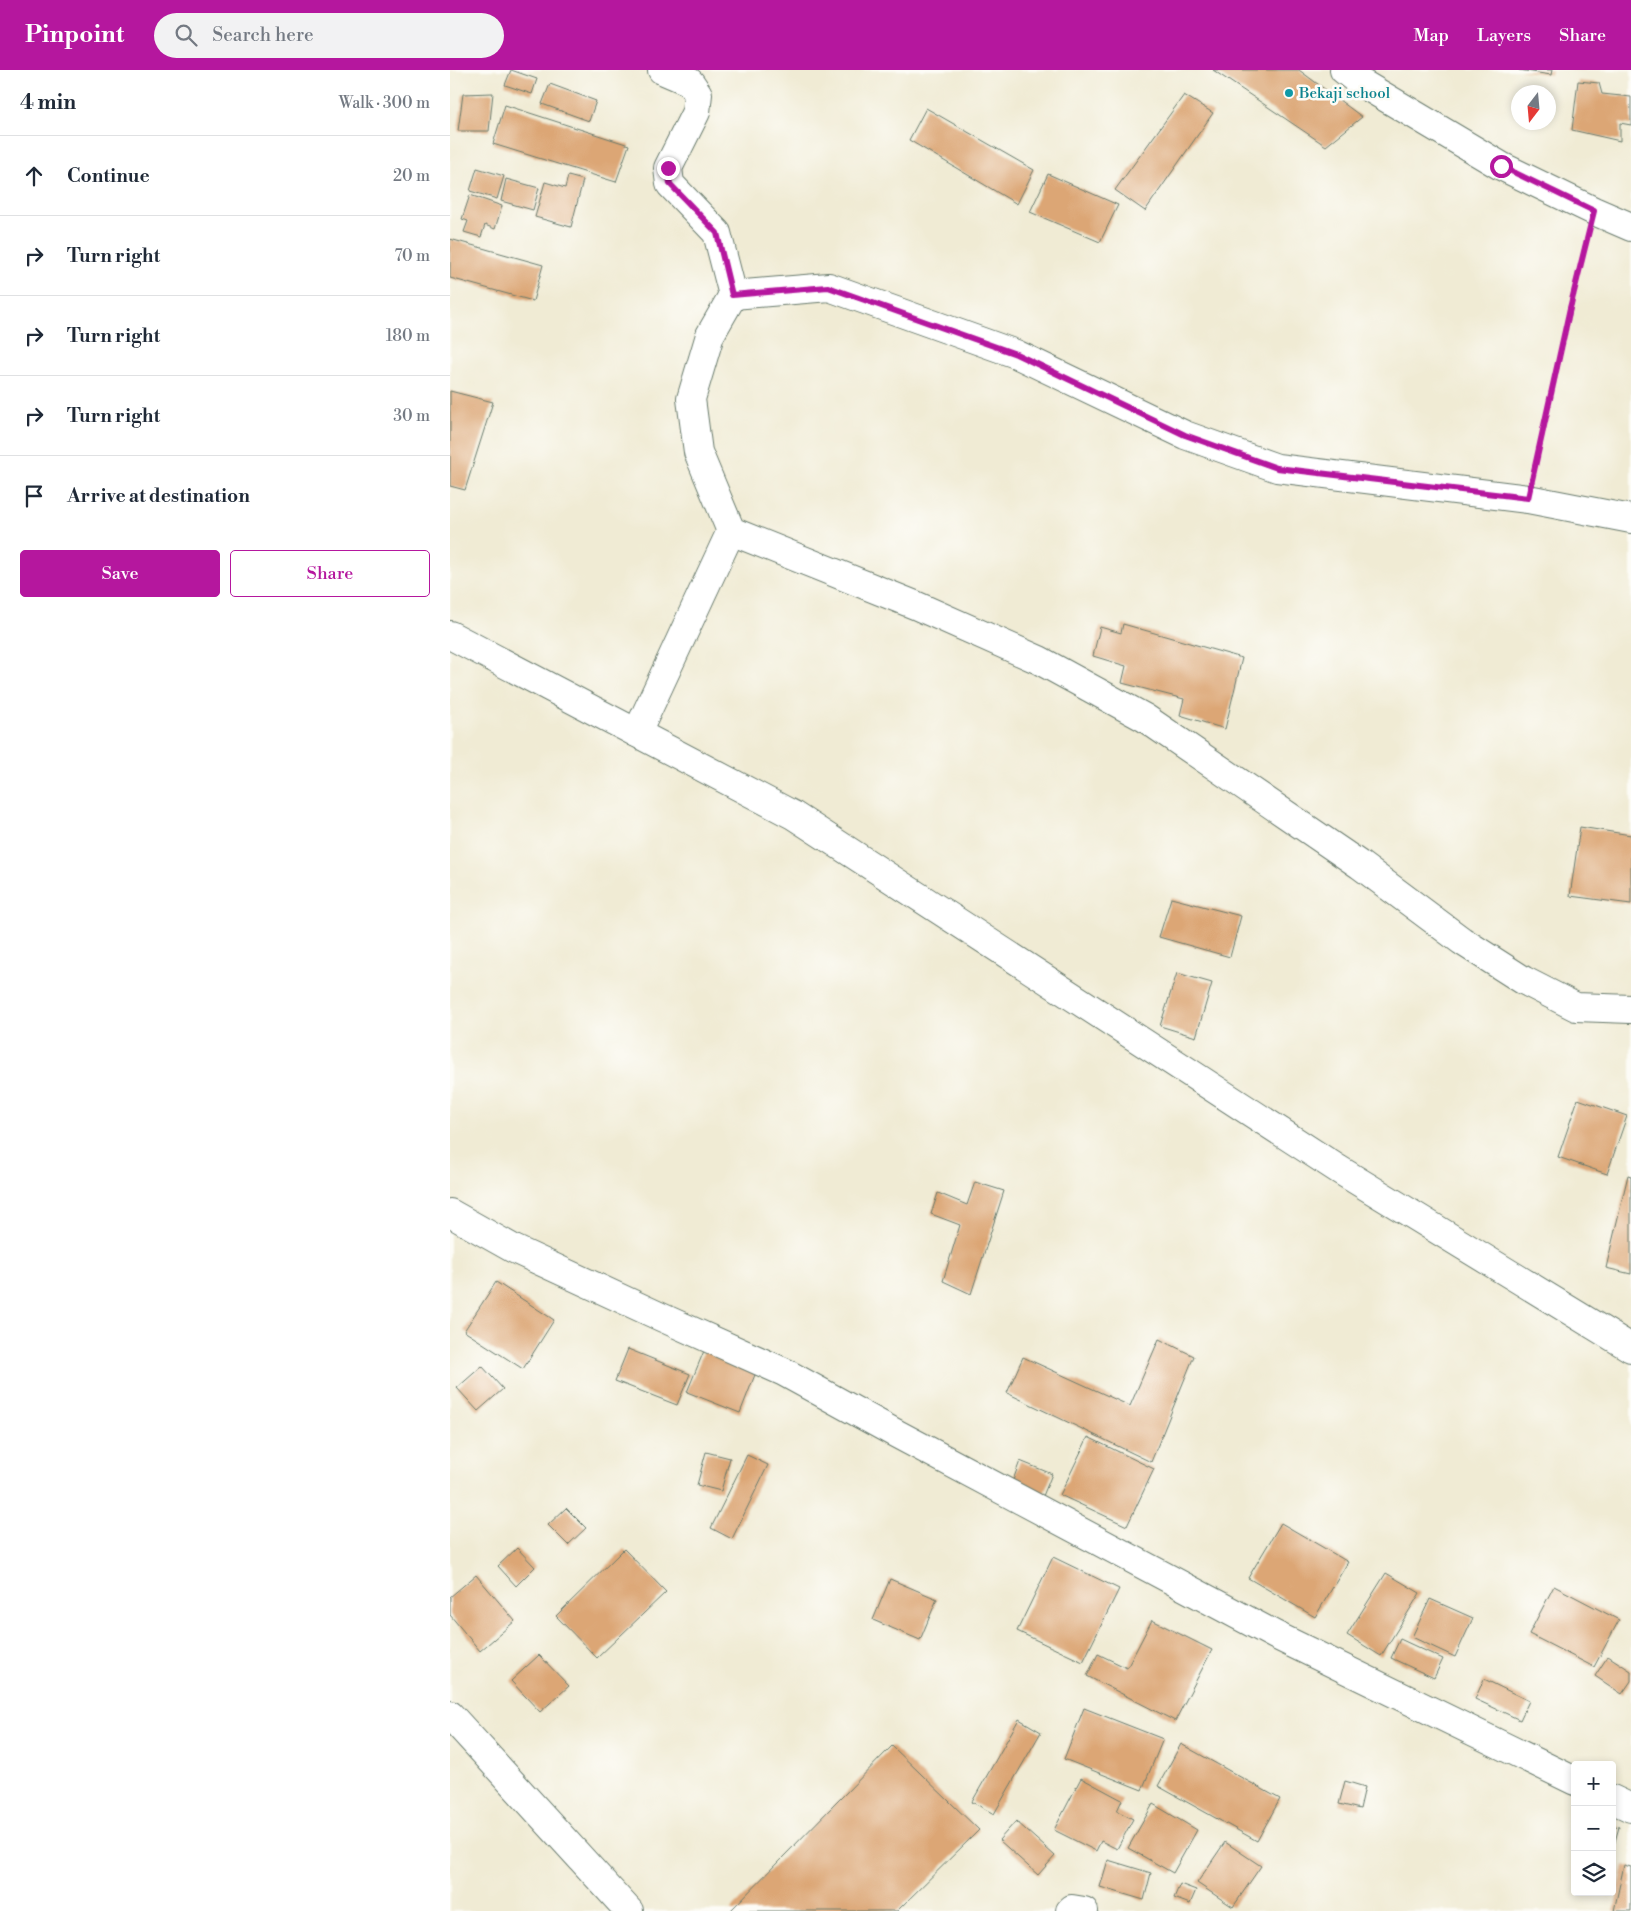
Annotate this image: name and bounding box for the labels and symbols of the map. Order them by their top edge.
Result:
place label: Bekaji school [1298,84,1391,103]
north arrow [1511,85,1556,130]
marker: Bekaji school [1283,87,1295,99]
route start [1490,155,1513,178]
route end [657,157,680,180]

